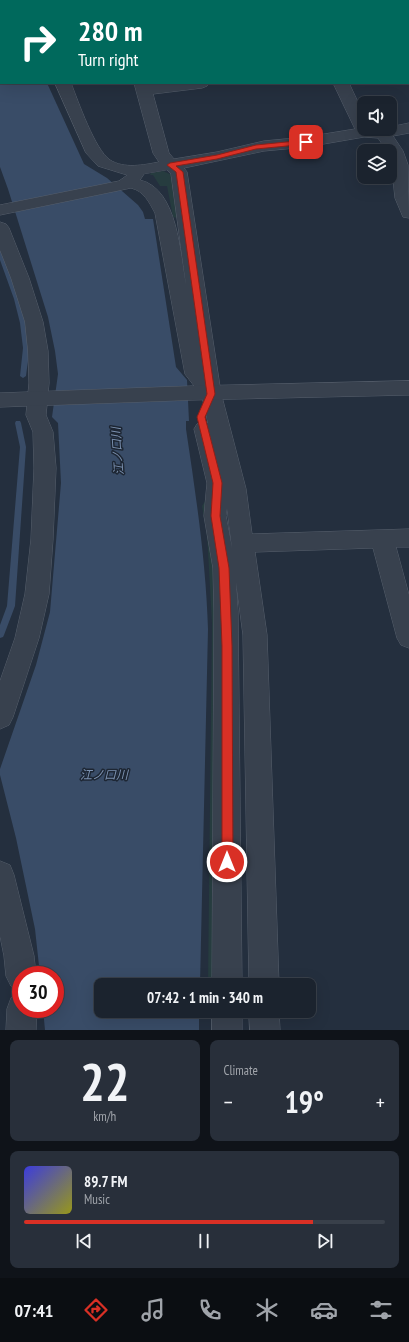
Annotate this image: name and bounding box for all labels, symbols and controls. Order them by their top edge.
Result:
text: 280 m [78,12,142,49]
icon: right [12,16,64,68]
text: Turn right [78,48,138,71]
map controls [357,96,397,184]
button: sound [357,96,397,136]
pin [289,125,323,159]
icon: arrive [295,131,317,153]
button: layers [357,144,397,184]
water label: 江ノ口川 [108,425,126,475]
water label: 江ノ口川 [80,767,130,782]
position arrow [206,841,248,883]
speed limit sign: 30 [12,966,64,1018]
text: 07:42 · 1 min · 340 m [147,988,263,1007]
text: 22 [80,1048,130,1115]
text: Climate [224,1062,258,1079]
text: 19° [284,1082,324,1121]
text: − [224,1088,233,1116]
text: + [376,1088,385,1116]
text: km/h [93,1108,116,1125]
text: 89.7 FM [84,1172,127,1191]
text: Music [84,1191,110,1208]
icon: previous [73,1230,95,1252]
icon: pause [193,1230,215,1252]
icon: next [314,1230,336,1252]
icon: directions [82,1296,110,1324]
icon: music [139,1296,167,1324]
icon: phone [196,1296,224,1324]
icon: climate [253,1296,281,1324]
icon: car [310,1296,338,1324]
icon: filters [367,1296,395,1324]
text: 07:41 [14,1299,53,1322]

